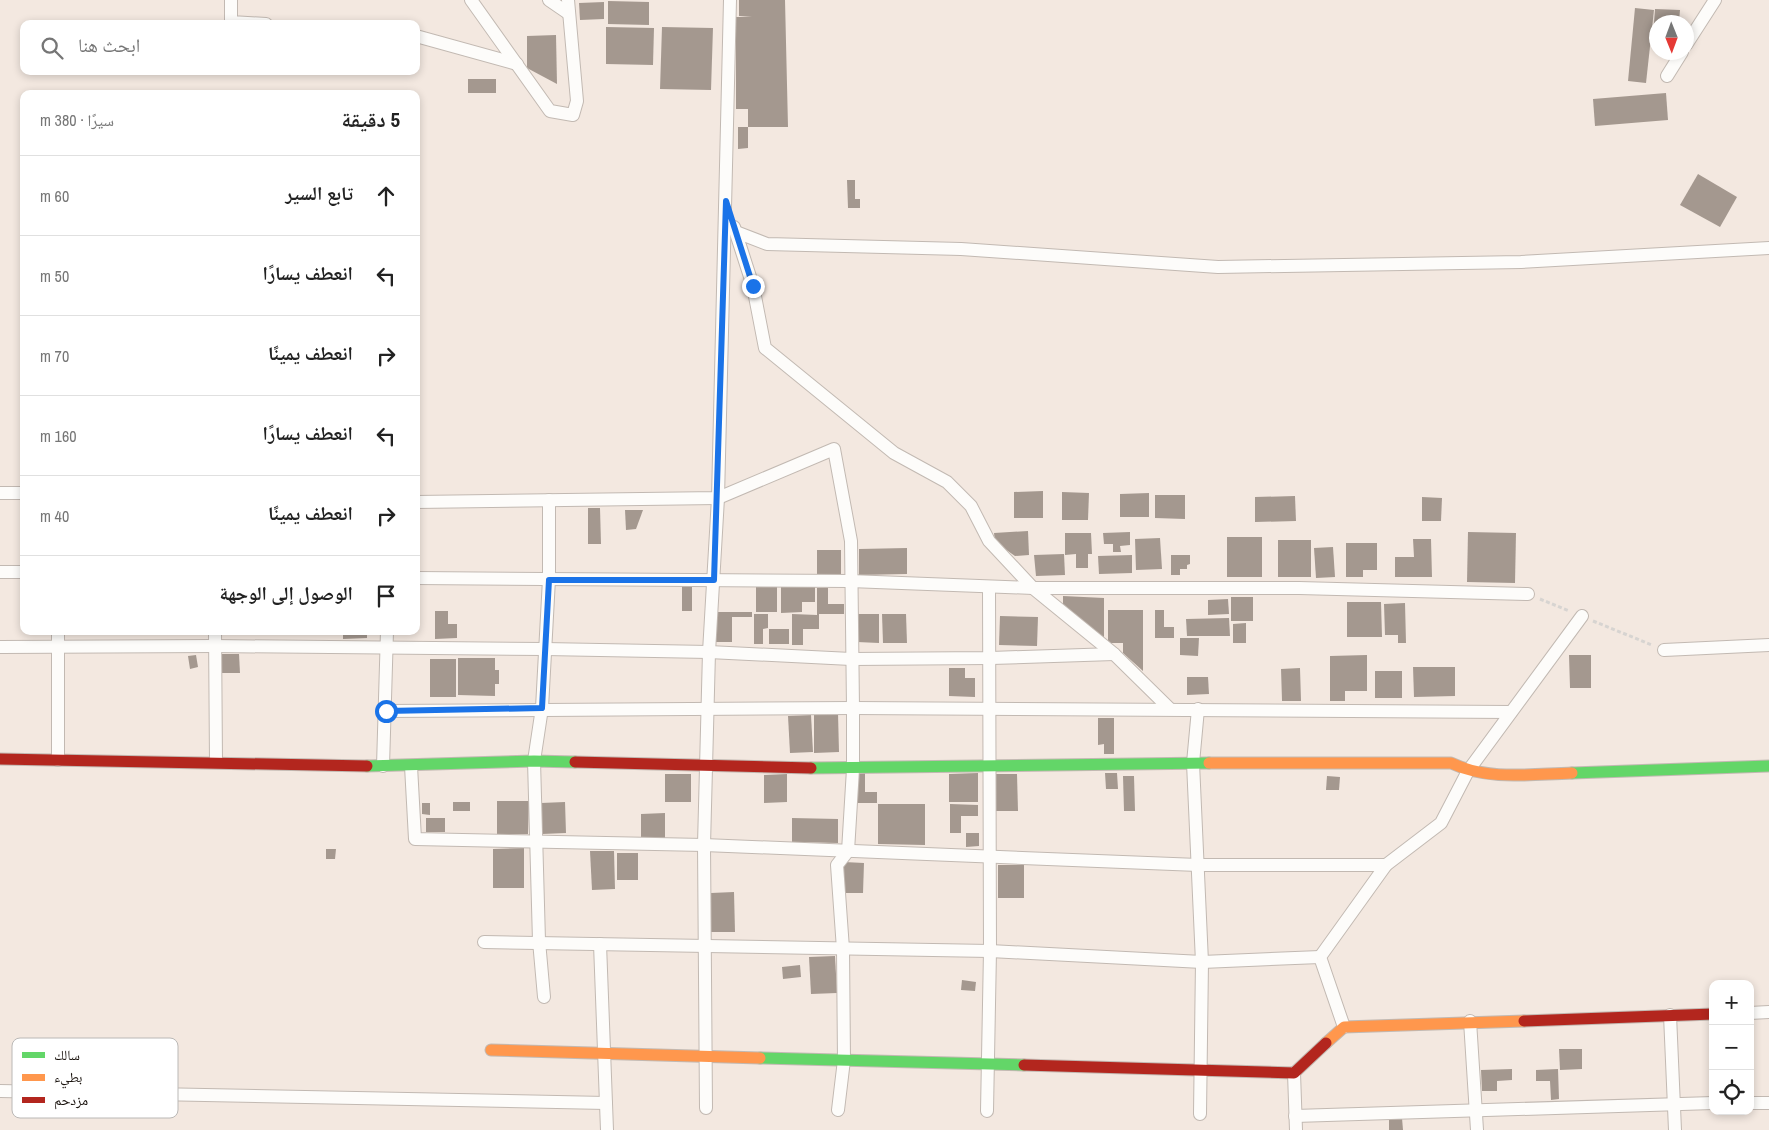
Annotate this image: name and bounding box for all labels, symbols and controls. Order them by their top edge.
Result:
north arrow [1649,15,1694,60]
search box [20,20,420,75]
text: ابحث هنا [78,32,140,58]
icon: search [38,34,66,62]
text: 5 دقيقة [342,105,400,134]
text: سيرًا · 380 m [40,109,114,131]
text: تابع السير [285,180,353,206]
icon: ahead [372,182,400,210]
text: 60 m [40,185,69,207]
text: انعطف يسارًا [263,260,353,286]
icon: left [372,262,400,290]
text: 50 m [40,265,69,287]
route end [742,275,765,298]
text: انعطف يمينًا [268,340,353,366]
icon: right [372,342,400,370]
text: 70 m [40,345,69,367]
text: انعطف يسارًا [263,420,353,446]
icon: left [372,422,400,450]
text: 160 m [40,425,76,447]
text: انعطف يمينًا [268,500,353,526]
icon: right [372,502,400,530]
text: 40 m [40,505,69,527]
text: الوصول إلى الوجهة [219,580,353,606]
icon: arrive [372,582,400,610]
route start [375,700,398,723]
map controls [1709,980,1754,1115]
button: + [1709,980,1754,1025]
button: − [1709,1025,1754,1070]
legend [12,1038,178,1118]
text: سالك [54,1046,80,1064]
text: بطيء [54,1068,83,1089]
button: locate [1709,1070,1754,1115]
text: مزدحم [54,1091,88,1110]

